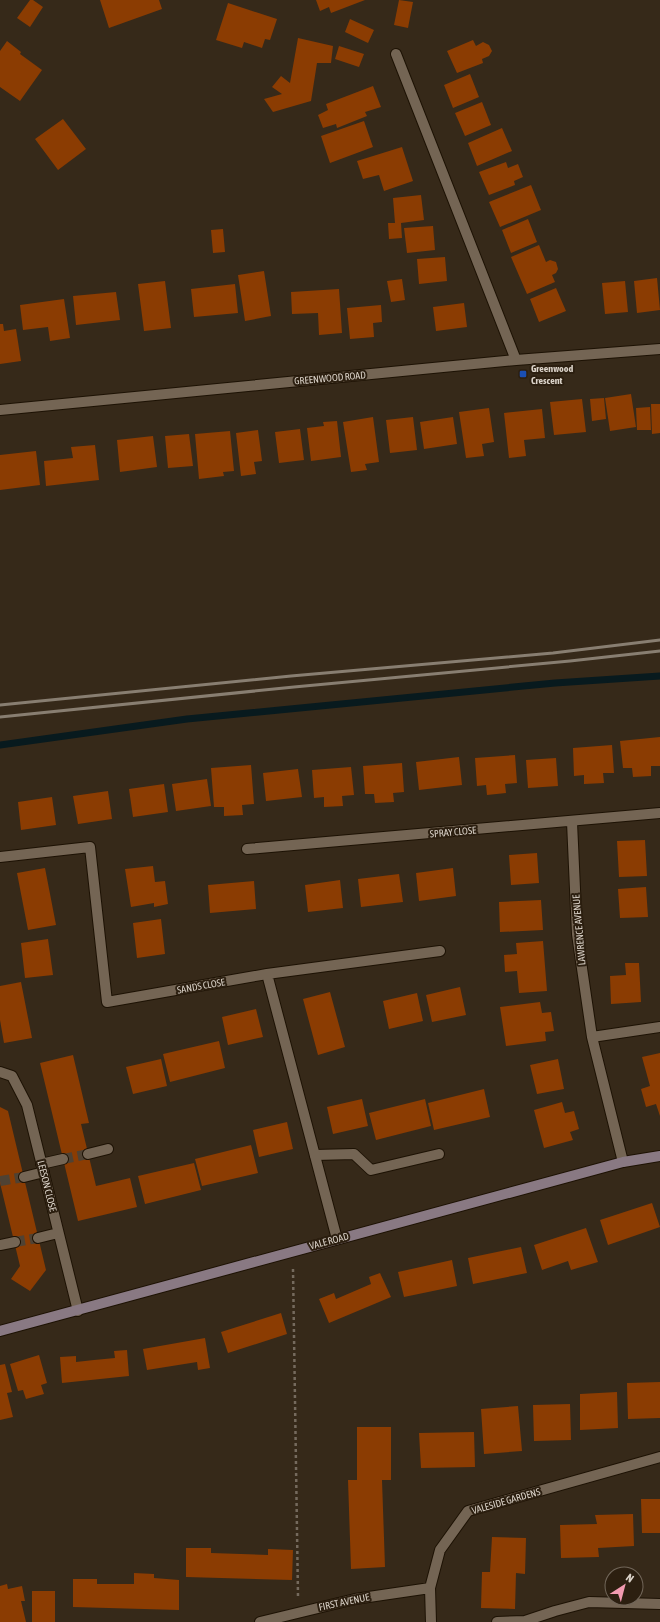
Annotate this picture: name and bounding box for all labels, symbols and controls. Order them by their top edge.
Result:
place label: Greenwood Crescent [531,363,573,386]
street label: GREENWOOD ROAD [294,369,367,387]
marker: Greenwood Crescent [518,369,528,379]
street label: SPRAY CLOSE [429,824,478,840]
street label: LAWRENCE AVENUE [570,893,588,966]
street label: SANDS CLOSE [176,976,227,996]
street label: LEESON CLOSE [35,1159,59,1213]
street label: VALE ROAD [308,1230,350,1252]
street label: VALESIDE GARDENS [470,1486,542,1516]
north arrow [604,1566,644,1606]
text: N [624,1571,636,1585]
street label: FIRST AVENUE [318,1591,371,1613]

